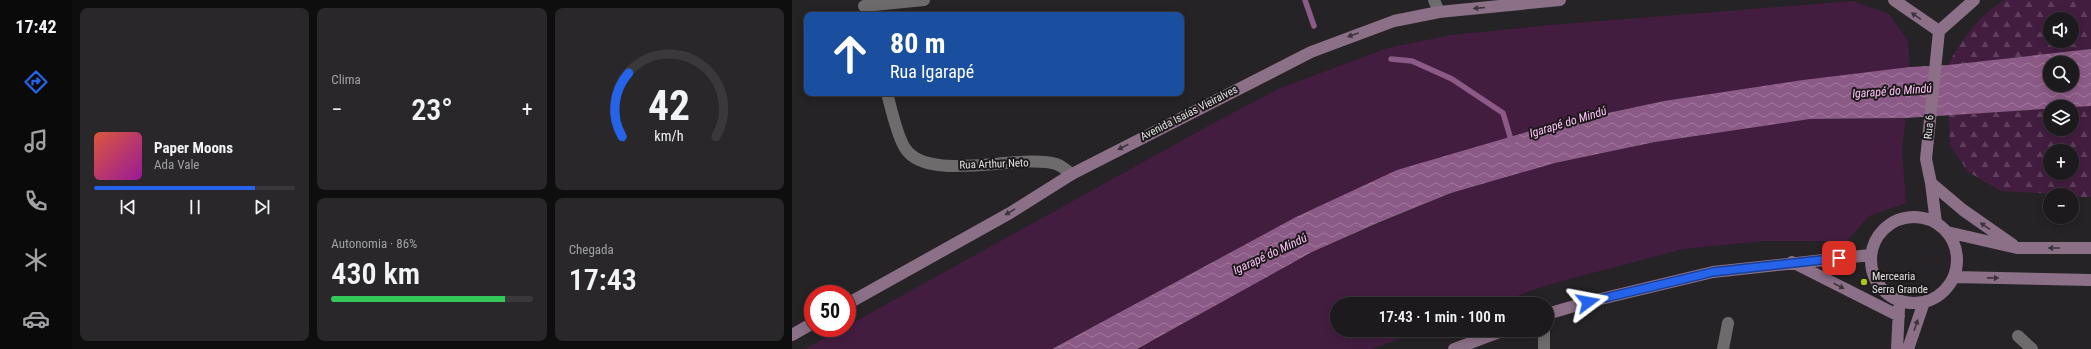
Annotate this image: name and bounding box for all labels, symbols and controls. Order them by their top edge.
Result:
one-way arrow [1473,4,1486,11]
one-way arrow [1911,12,1922,20]
map controls [2043,12,2079,224]
button: sound [2043,12,2079,48]
text: 17:42 [15,16,57,37]
text: 80 m [890,27,946,60]
icon: ahead [824,28,876,80]
one-way arrow [1347,33,1359,39]
button: search [2043,56,2079,92]
text: Rua Igarapé [890,61,974,82]
icon: directions [22,68,50,96]
text: Clima [331,72,361,87]
text: 42 [648,81,690,130]
water label: Igarapé do Mindú [1852,81,1933,101]
street label: Avenida Isaías Vieiralves [1138,83,1240,143]
text: 23° [411,92,453,127]
text: − [331,97,342,122]
text: + [522,97,533,122]
button: layers [2043,100,2079,136]
water label: Igarapé do Mindú [1528,104,1609,140]
street label: Rua 6 [1921,114,1937,140]
icon: music [22,127,50,155]
text: km/h [655,127,684,143]
text: Paper Moons [154,139,233,157]
one-way arrow [1117,144,1129,151]
button: + [2043,144,2079,180]
street label: Rua Arthur Neto [959,156,1029,172]
text: Ada Vale [154,157,199,172]
icon: phone [22,187,50,215]
button: − [2043,188,2079,224]
icon: previous [117,196,139,218]
icon: pause [184,196,206,218]
icon: next [251,196,273,218]
one-way arrow [1004,209,1016,216]
one-way arrow [1980,222,1990,230]
water label: Igarapé do Mindú [1231,231,1310,277]
text: Autonomia · 86% [331,236,417,251]
pin [1822,241,1856,275]
text: Chegada [569,242,614,257]
one-way arrow [2047,245,2060,251]
icon: climate [22,246,50,274]
icon: arrive [1828,247,1850,269]
text: 430 km [331,256,420,291]
text: 17:43 [569,262,637,297]
place label: Mercearia Serra Grande [1872,270,1928,296]
one-way arrow [1987,275,2000,281]
marker: Mercearia Serra Grande [1859,277,1869,287]
position arrow [1567,281,1609,323]
one-way arrow [1833,283,1845,289]
speed limit sign: 50 [804,285,856,337]
icon: car [22,305,50,333]
text: 17:43 · 1 min · 100 m [1379,308,1505,326]
one-way arrow [1913,319,1919,331]

